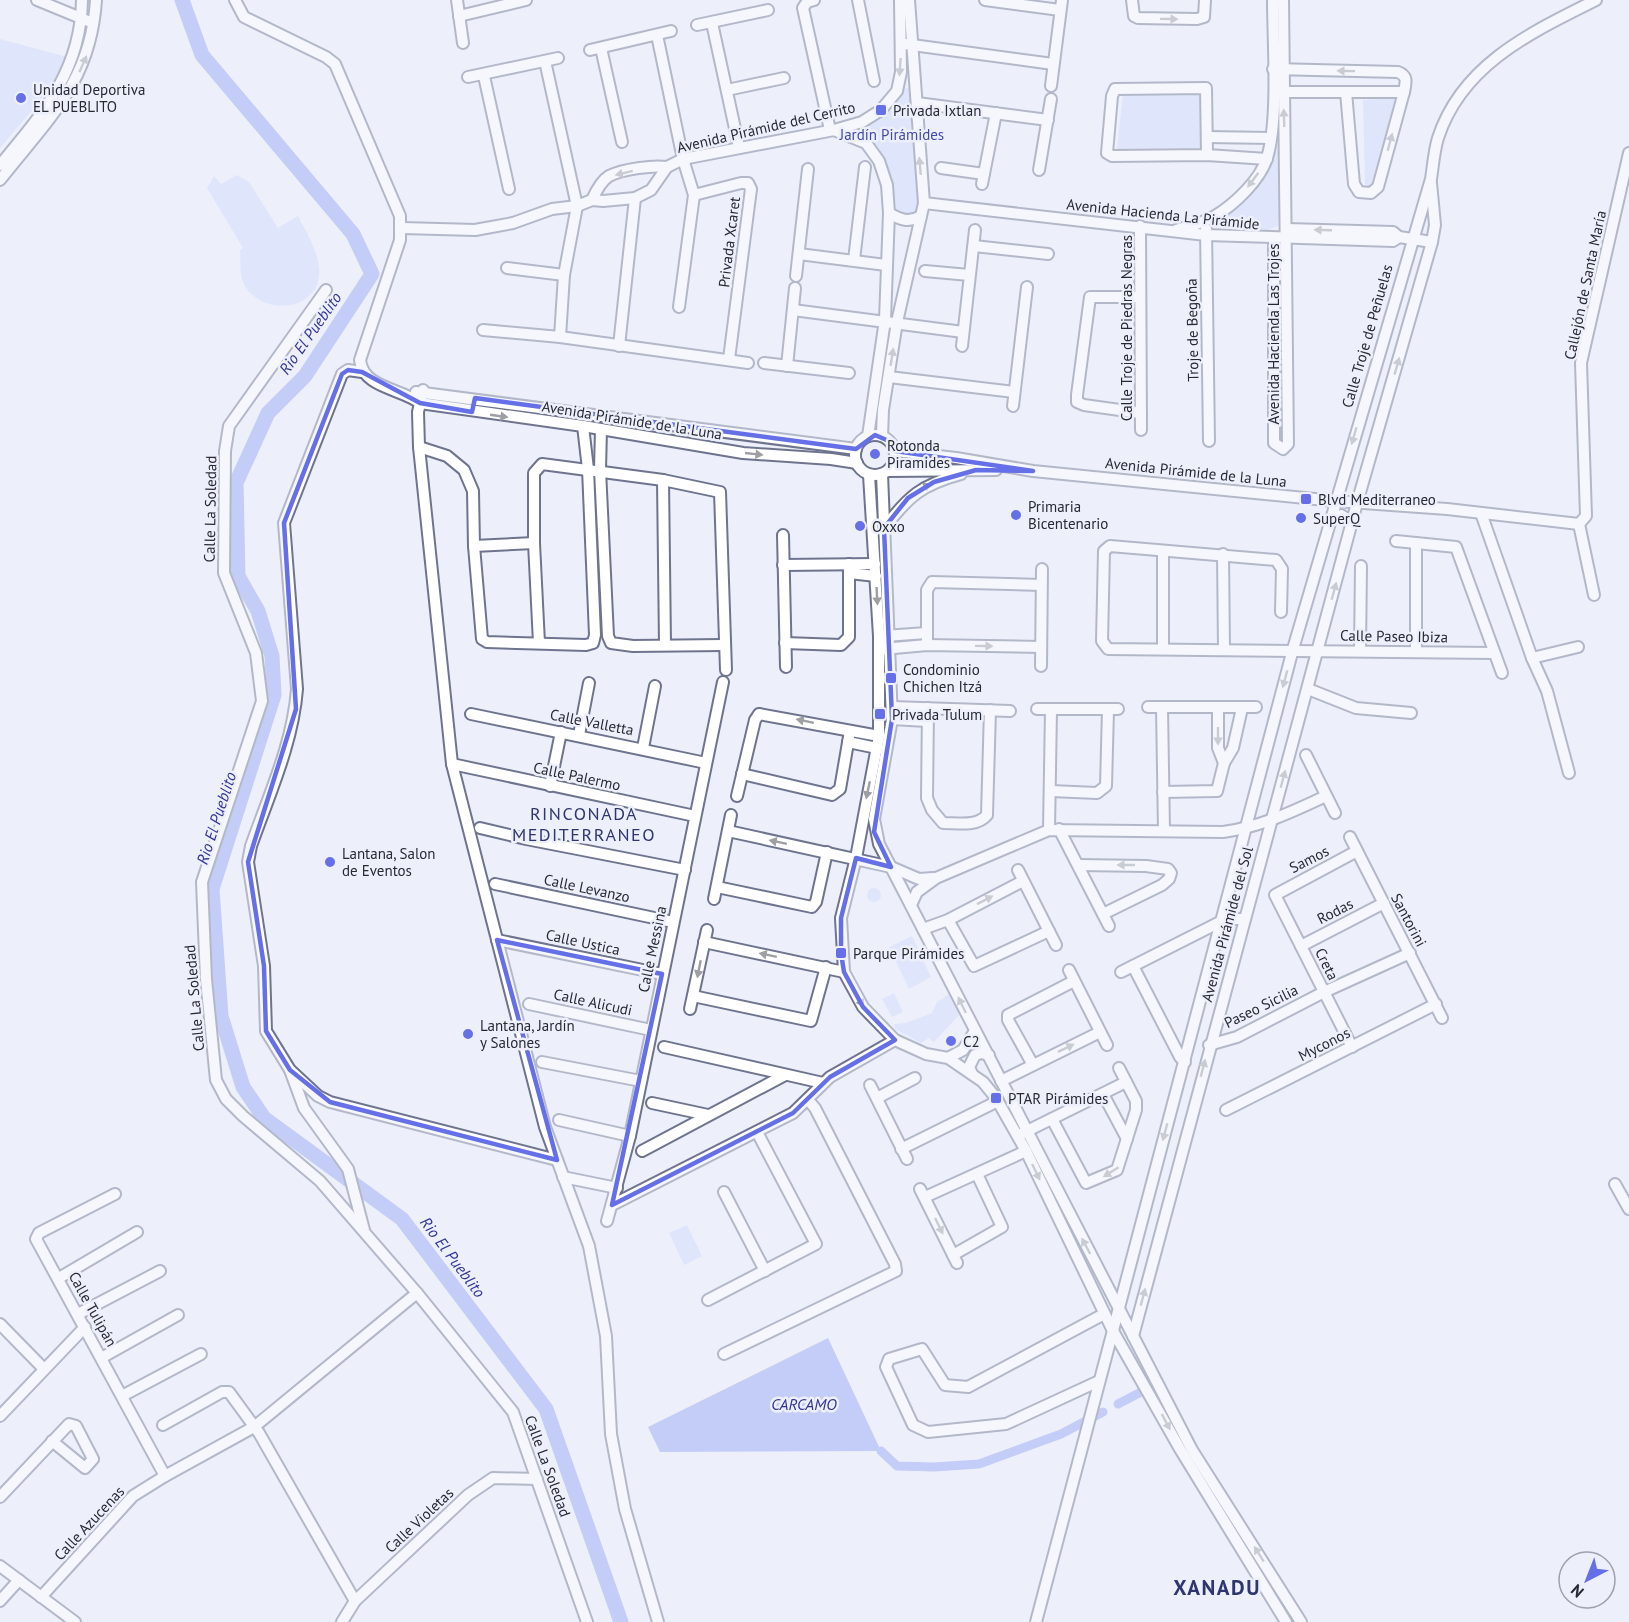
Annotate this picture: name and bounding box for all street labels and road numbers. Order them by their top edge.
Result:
street label: Avenida Pirámide del Cerrito [675,97,857,157]
street label: Avenida Hacienda La Pirámide [1066,194,1260,234]
street label: Privada Xcaret [714,196,744,288]
street label: Callejón de Santa María [1560,209,1610,361]
street label: Calle Troje de Piedras Negras [1117,235,1136,421]
street label: Avenida Hacienda Las Trojes [1264,244,1283,424]
street label: Calle Troje de Peñuelas [1337,262,1397,410]
street label: Troje de Begoña [1182,278,1202,382]
street label: Avenida Pirámide de la Luna [541,396,723,444]
street label: Avenida Pirámide de la Luna [1104,453,1288,491]
street label: Calle La Soledad [200,456,220,562]
street label: Calle Paseo Ibiza [1340,626,1448,646]
street label: Calle Valletta [549,705,635,739]
street label: Calle Palermo [532,757,622,795]
street label: Samos [1286,841,1332,877]
street label: Avenida Pirámide del Sol [1197,844,1257,1004]
street label: Calle Levanzo [542,870,632,906]
street label: Santorini [1387,890,1431,950]
street label: Rodas [1314,894,1356,928]
street label: Calle Messina [634,904,670,994]
street label: Calle Ustica [544,925,622,959]
street label: Calle La Soledad [180,944,208,1052]
street label: Creta [1311,945,1343,983]
street label: Paseo Sicilia [1221,980,1301,1032]
street label: Calle Alicudi [552,984,634,1020]
street label: Myconos [1295,1023,1353,1065]
street label: Calle Tulipán [65,1268,121,1350]
street label: Calle La Soledad [521,1413,575,1519]
street label: Calle Azucenas [50,1482,128,1564]
street label: Calle Violetas [381,1483,457,1557]

